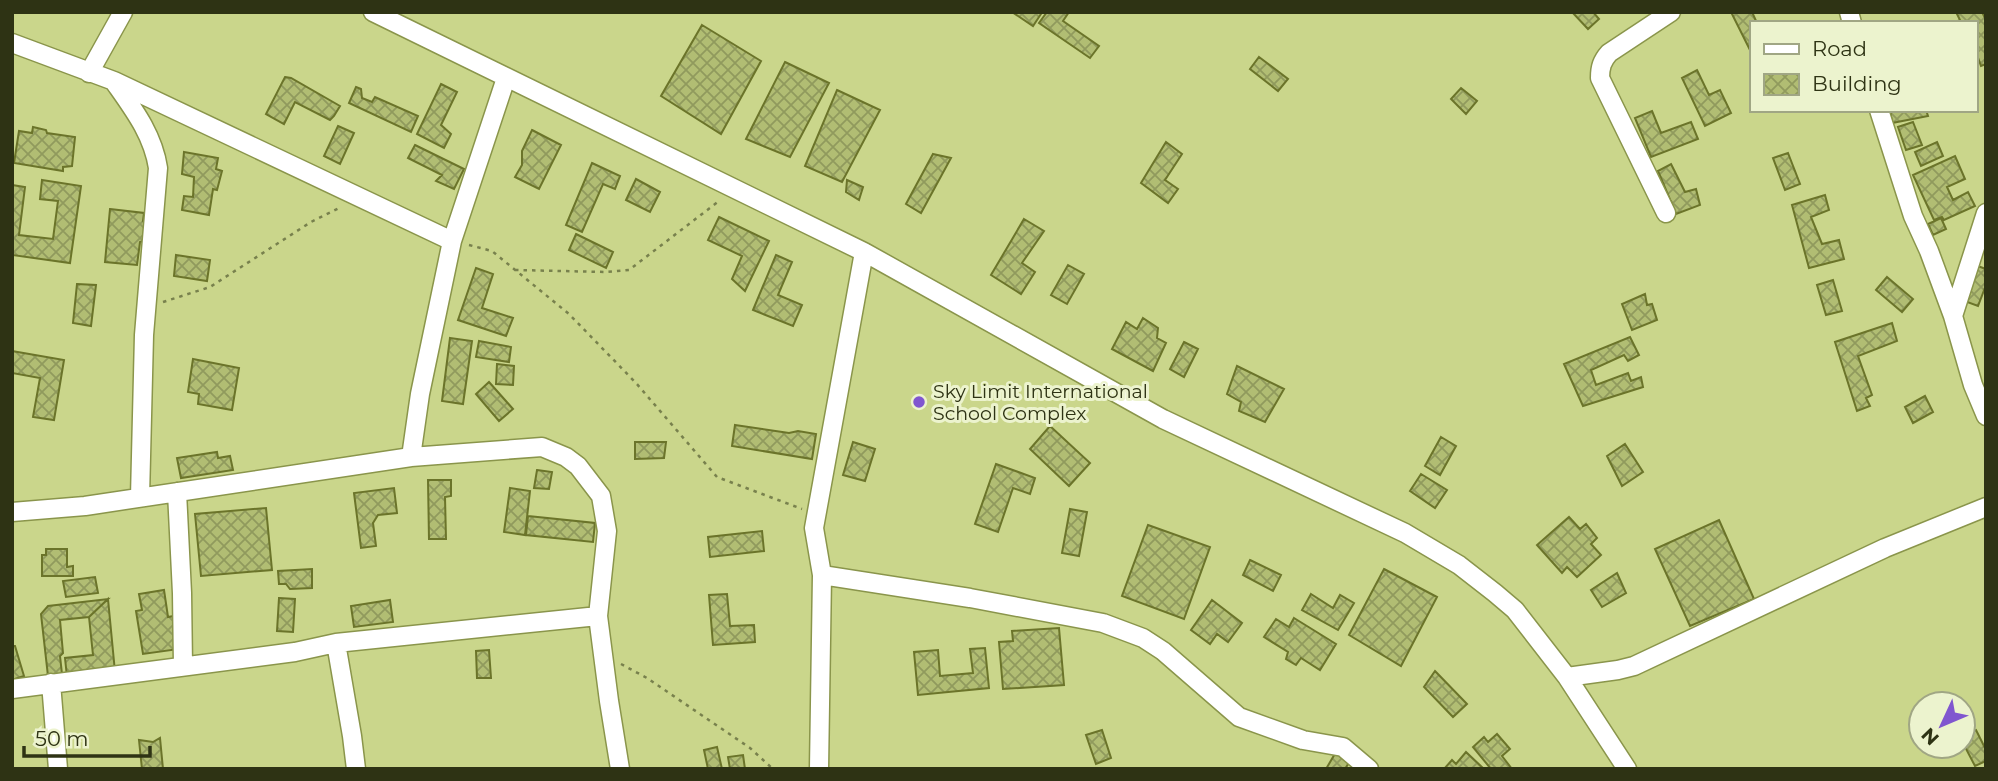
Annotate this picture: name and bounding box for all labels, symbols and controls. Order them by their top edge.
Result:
legend [1750,21,1977,112]
text: Road [1812,36,1867,61]
text: Building [1812,71,1902,96]
place label: Sky Limit International School Complex [933,380,1148,425]
marker: Sky Limit International School Complex [911,394,927,410]
north arrow [1907,690,1977,760]
scale bar [24,714,150,758]
text: N [1917,723,1944,750]
text: 50 m [35,726,89,751]

